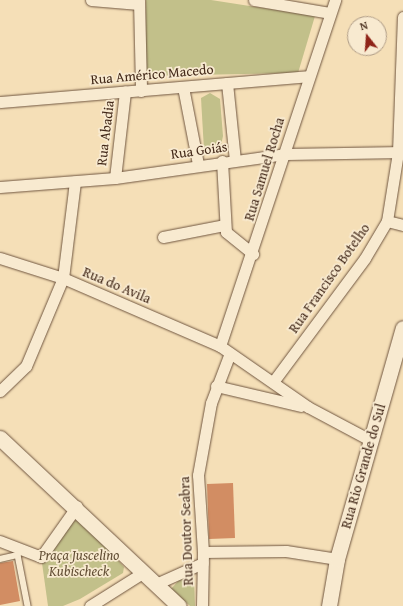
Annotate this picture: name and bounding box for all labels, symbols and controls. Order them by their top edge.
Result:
north arrow [347,16,387,56]
text: N [358,17,370,34]
street label: Rua Américo Macedo [90,60,214,88]
street label: Rua Abadia [93,99,117,167]
street label: Rua Samuel Rocha [240,115,288,223]
street label: Rua Goiás [170,138,228,162]
street label: Rua Francisco Botelho [285,220,373,336]
street label: Rua do Avila [80,263,154,307]
street label: Rua Rio Grande do Sul [337,402,389,530]
street label: Rua Doutor Seabra [176,476,196,586]
park label: Praça Juscelino Kubischeck [39,547,119,580]

